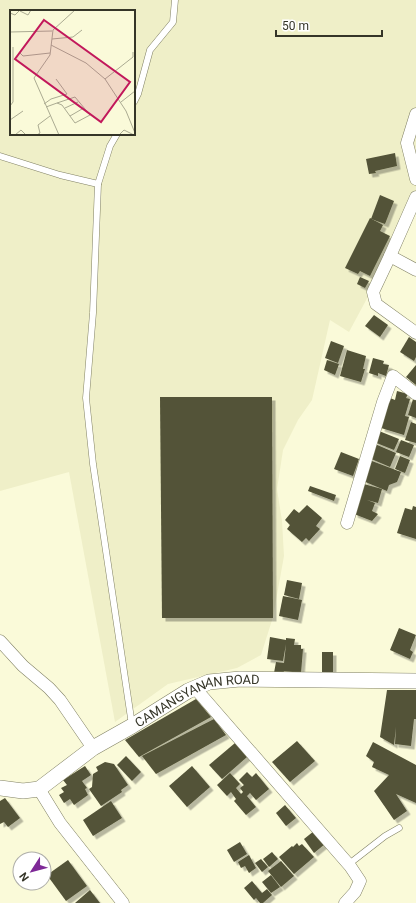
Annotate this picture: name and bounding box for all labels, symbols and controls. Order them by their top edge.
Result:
inset map [10,10,135,135]
scale bar [276,12,382,38]
text: 50 m [282,19,309,33]
street label: CAMANGYANAN ROAD [132,671,260,730]
north arrow [12,851,52,891]
text: N [17,869,32,884]

